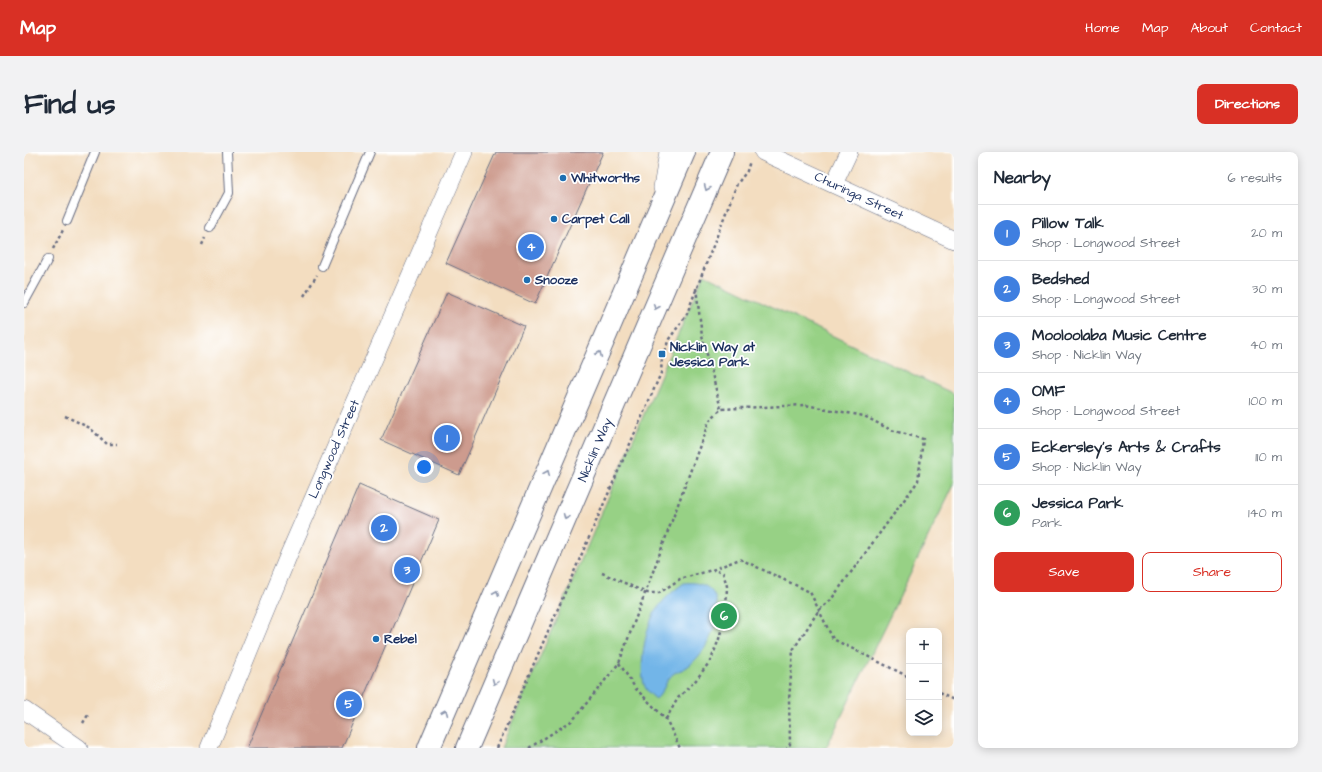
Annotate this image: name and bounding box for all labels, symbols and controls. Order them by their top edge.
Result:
text: Map [20,15,56,42]
text: Home [1085,18,1120,38]
text: Map [1142,18,1168,38]
text: About [1190,18,1228,38]
text: Contact [1250,18,1302,38]
button: Directions [1197,84,1298,124]
text: Find us [24,85,115,124]
text: Nearby [994,166,1051,190]
street label: Churinga Street [811,167,907,226]
place label: Whitworths [570,169,641,187]
text: 6 results [1227,169,1282,187]
marker: Whitworths [558,173,568,183]
one-way arrow [704,183,712,191]
place label: Carpet Call [562,210,630,229]
text: Pillow Talk [1032,213,1104,234]
marker: Carpet Call [549,214,559,224]
text: 1 [1006,224,1008,242]
text: 20 m [1251,224,1282,242]
pin: 4 [518,232,544,262]
text: Shop · Longwood Street [1032,234,1180,252]
text: Bedshed [1032,269,1089,290]
place label: Snooze [534,271,578,289]
marker: Snooze [522,275,532,285]
text: 2 [1003,280,1011,298]
text: 30 m [1252,280,1282,298]
text: Shop · Longwood Street [1032,290,1180,308]
one-way arrow [652,304,660,311]
text: Mooloolaba Music Centre [1032,325,1207,346]
text: 3 [1004,336,1010,354]
text: 40 m [1250,336,1282,354]
place label: Nicklin Way at Jessica Park [669,338,756,371]
text: Shop · Nicklin Way [1032,346,1142,364]
marker: Nicklin Way at Jessica Park [657,349,667,359]
one-way arrow [594,350,602,357]
text: OMF [1032,381,1065,402]
text: 4 [1003,392,1011,410]
text: 100 m [1249,392,1282,410]
street label: Longwood Street [304,396,365,502]
text: Shop · Longwood Street [1032,402,1180,420]
street label: Nicklin Way [573,415,617,485]
pin: 1 [434,423,460,453]
text: Eckersley's Arts & Crafts [1032,437,1221,458]
text: 5 [1002,448,1012,466]
text: 110 m [1255,448,1282,466]
your location [414,457,434,477]
text: Shop · Nicklin Way [1032,458,1142,476]
one-way arrow [542,470,550,478]
text: Jessica Park [1032,493,1123,514]
text: 6 [1003,504,1011,522]
text: 140 m [1248,504,1282,522]
one-way arrow [563,512,571,520]
pin: 2 [371,513,397,543]
text: Park [1032,514,1062,532]
button: Save [994,552,1134,592]
button: Share [1142,552,1282,592]
pin: 3 [394,555,420,585]
one-way arrow [491,589,499,597]
pin: 6 [711,601,737,631]
map controls [906,628,942,736]
button: + [906,628,942,664]
place label: Rebel [384,630,417,648]
marker: Rebel [371,634,381,644]
button: − [906,664,942,700]
one-way arrow [492,678,500,685]
pin: 5 [336,689,362,719]
button: layers [906,700,942,736]
one-way arrow [440,709,448,716]

